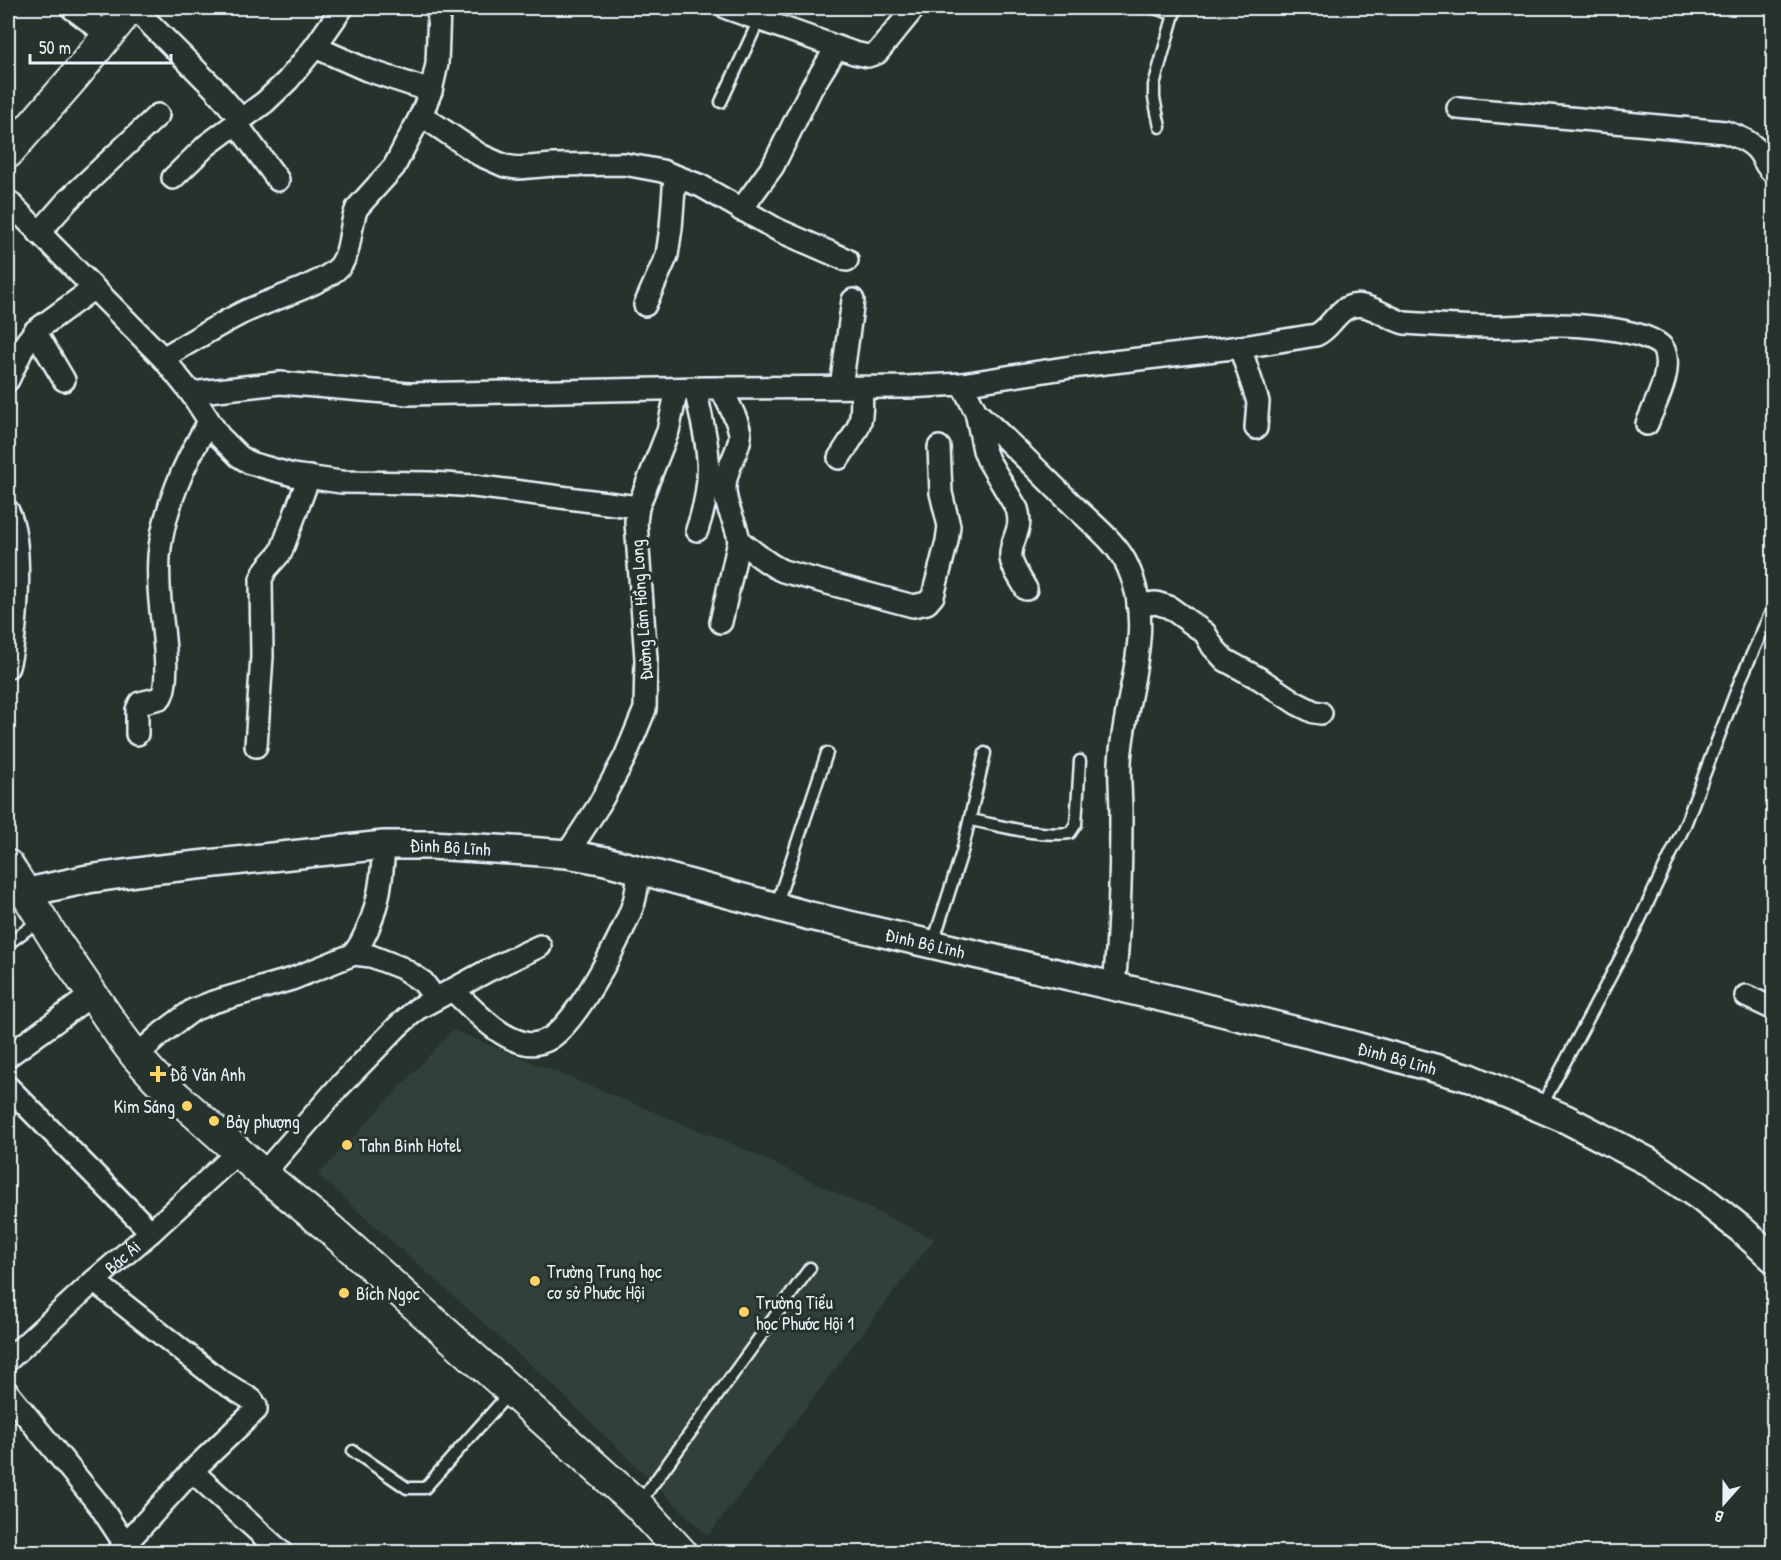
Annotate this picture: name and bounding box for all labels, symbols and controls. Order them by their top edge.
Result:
scale bar [30,27,171,65]
text: 50 m [39,35,71,60]
street label: Đường Lâm Hồng Long [624,539,658,681]
street label: Đinh Bộ Lĩnh [410,833,492,861]
street label: Đinh Bộ Lĩnh [883,921,968,964]
street label: Đinh Bộ Lĩnh [1355,1035,1440,1081]
place label: Đỗ Văn Anh [170,1062,246,1087]
marker: Đỗ Văn Anh [151,1067,165,1081]
place label: Kim Sáng [114,1094,175,1119]
marker: Kim Sáng [180,1099,194,1113]
place label: Bảy phượng [226,1109,300,1134]
marker: Bảy phượng [207,1114,221,1128]
place label: Tahn Binh Hotel [359,1133,461,1158]
marker: Tahn Binh Hotel [340,1138,354,1152]
street label: Bác Ái [99,1234,146,1279]
place label: Trường Trung học cơ sở Phước Hội [547,1259,662,1305]
marker: Trường Trung học cơ sở Phước Hội [528,1274,542,1288]
place label: Bích Ngọc [356,1281,420,1306]
marker: Bích Ngọc [337,1286,351,1300]
place label: Trường Tiểu học Phước Hội 1 [756,1290,854,1336]
marker: Trường Tiểu học Phước Hội 1 [737,1305,751,1319]
north arrow [1694,1473,1754,1533]
text: B [1711,1505,1726,1529]

